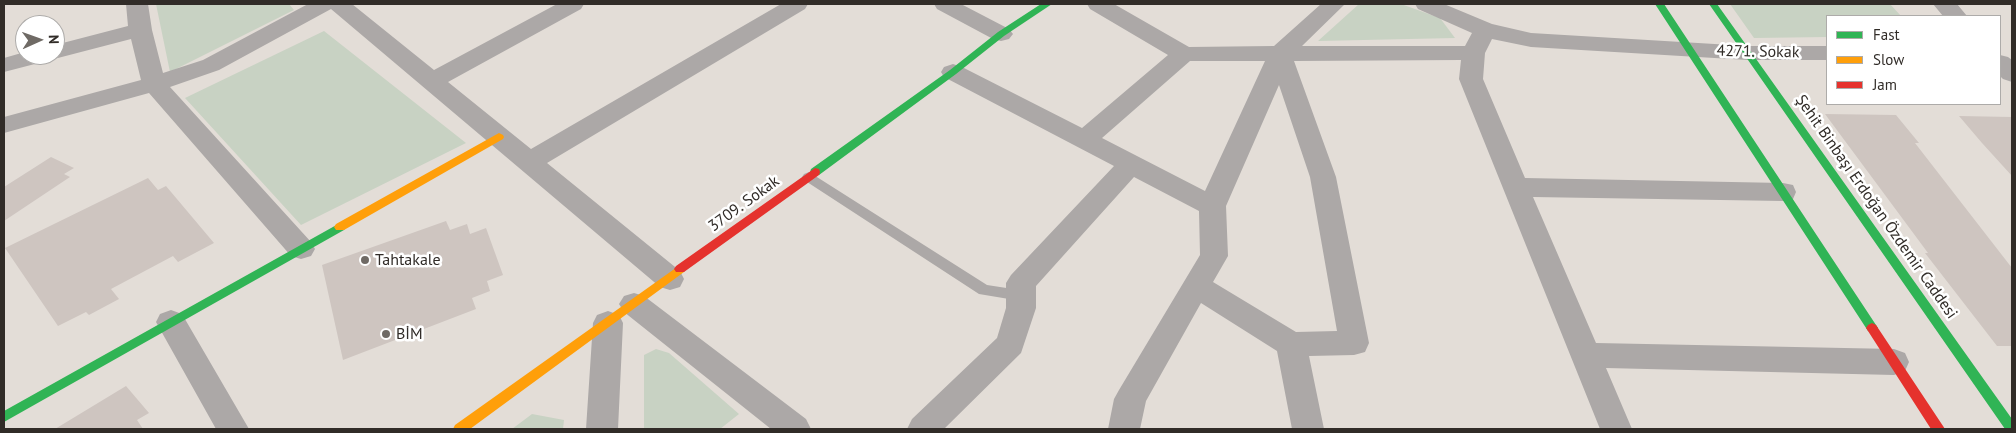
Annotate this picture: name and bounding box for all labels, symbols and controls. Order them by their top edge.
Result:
north arrow [15,15,65,65]
legend [1826,15,2001,105]
text: Fast [1873,25,1900,44]
text: N [45,35,63,44]
street label: 4271. Sokak [1716,42,1800,62]
text: Slow [1873,50,1904,69]
text: Jam [1873,75,1897,94]
street label: Şehit Binbaşı Erdoğan Özdemir Caddesi [1791,91,1961,323]
street label: 3709. Sokak [705,172,783,236]
place label: Tahtakale [375,250,441,270]
marker: Tahtakale [359,254,371,266]
place label: BİM [396,324,423,344]
marker: BİM [380,328,392,340]

